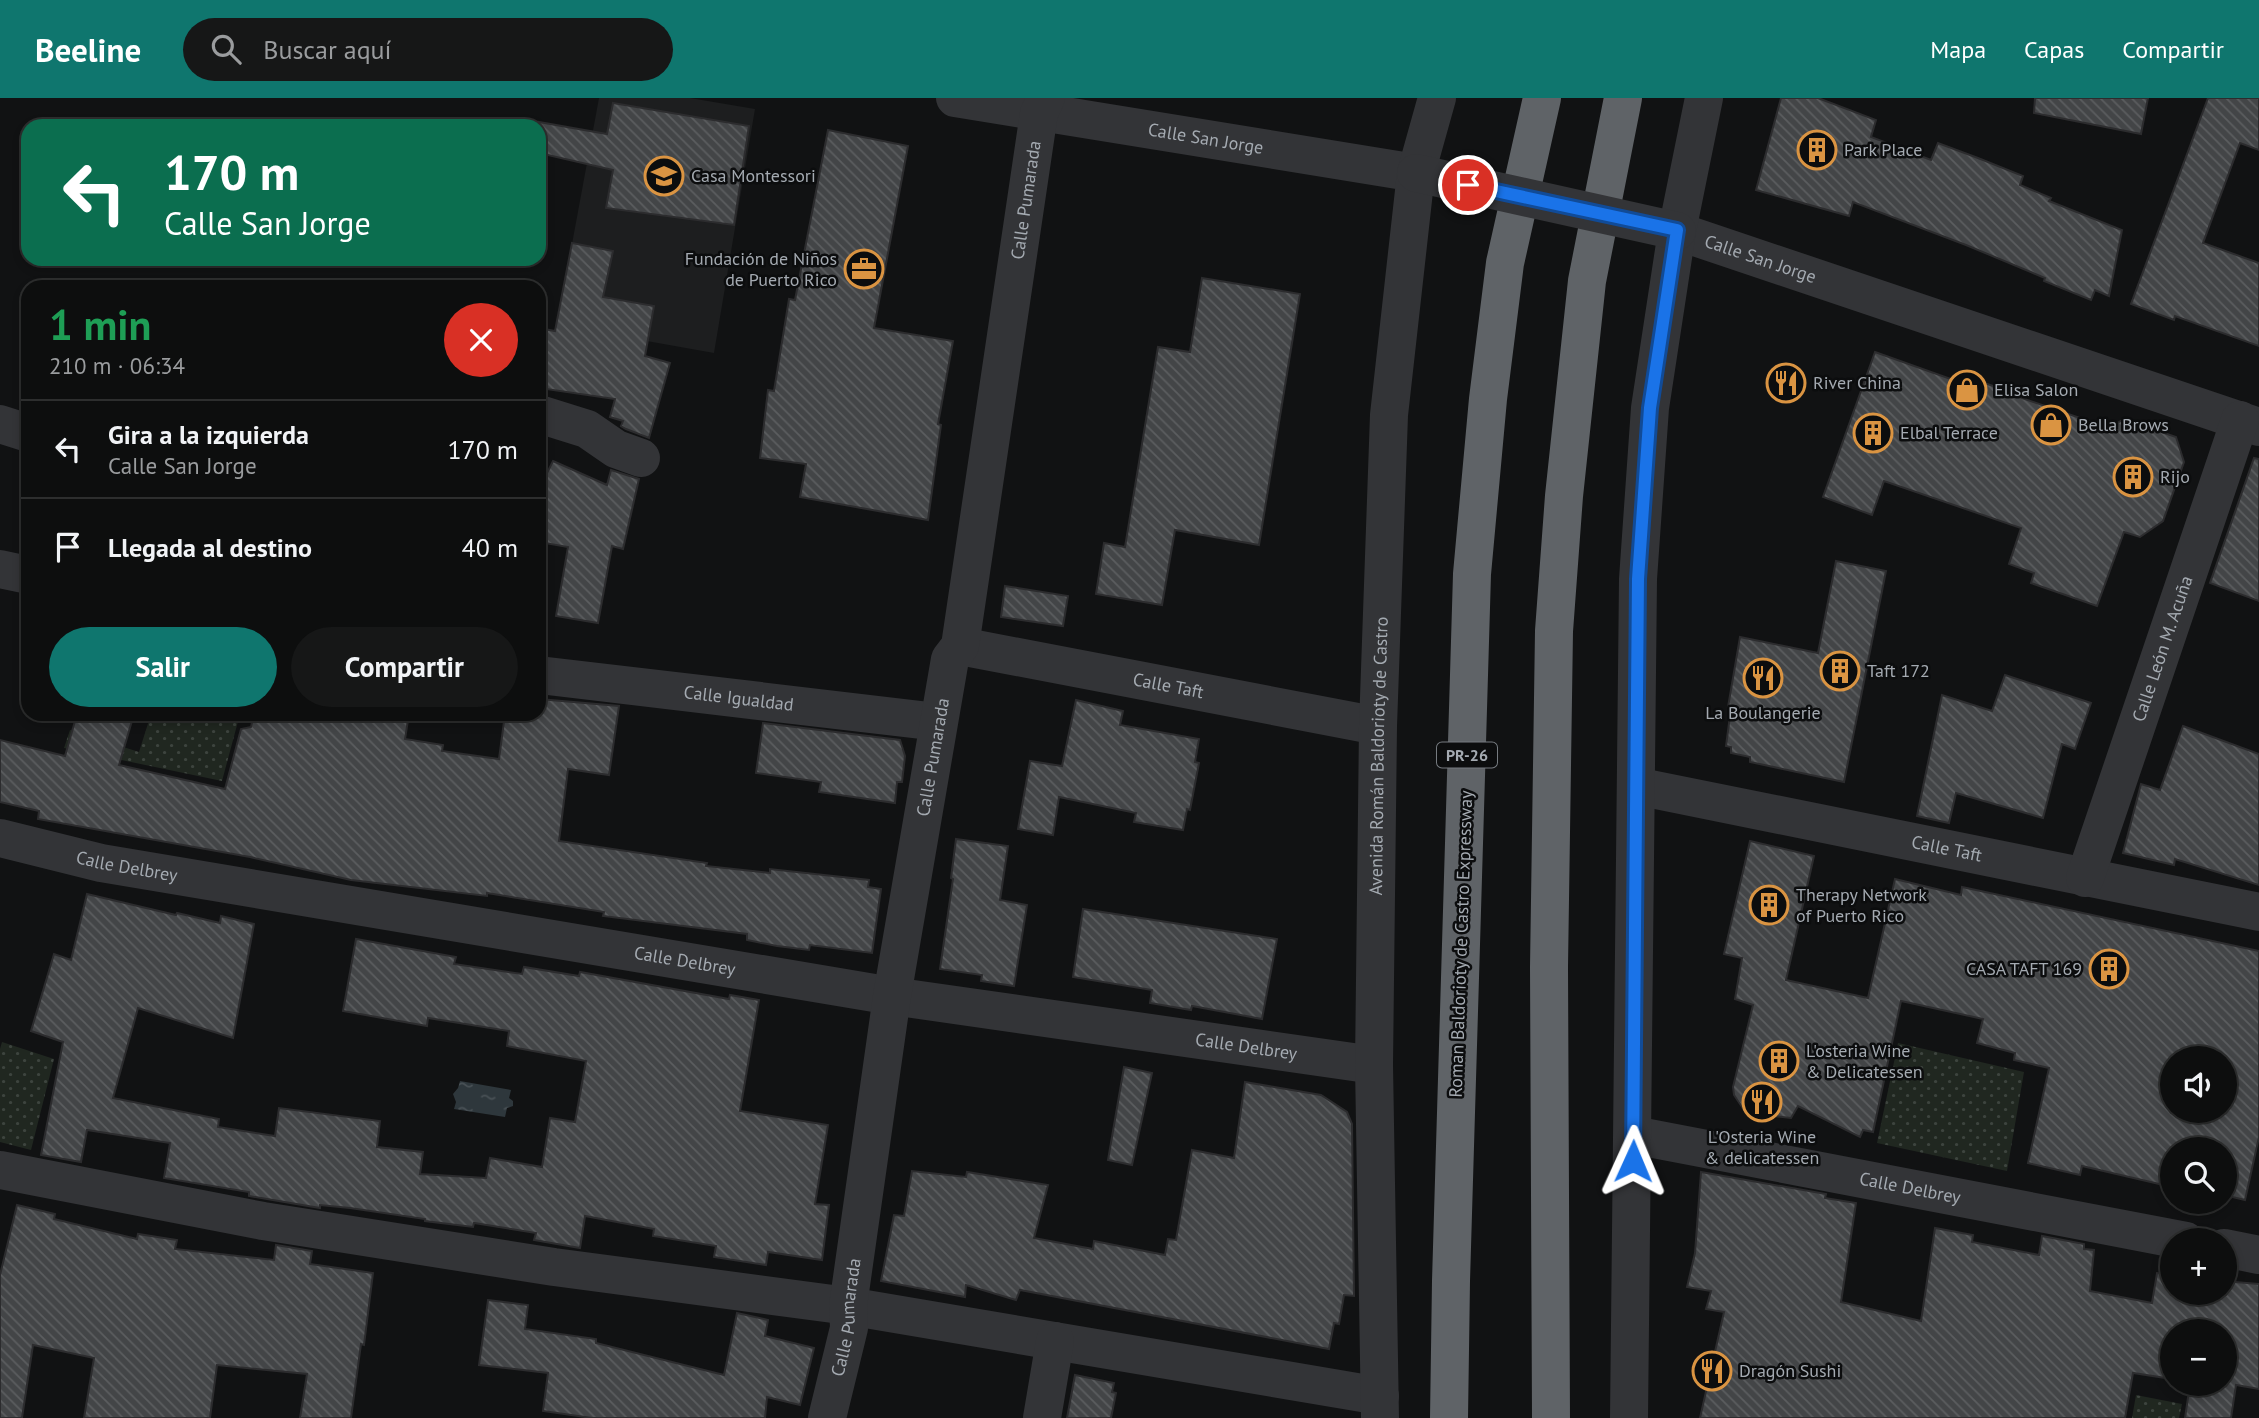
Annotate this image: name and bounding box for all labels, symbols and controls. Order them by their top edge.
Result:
search box [183,18,673,81]
text: Beeline [35,28,141,71]
icon: search [207,30,245,68]
text: Buscar aquí [263,33,392,66]
text: Mapa [1930,34,1986,65]
text: Capas [2024,34,2084,65]
text: Compartir [2122,34,2224,65]
street label: Calle San Jorge [1146,118,1265,159]
building icon: Park Place [1796,129,1838,171]
place label: Park Place [1844,138,1922,161]
street label: Calle Pumarada [1005,139,1046,261]
text: 170 m [164,140,299,204]
icon: left [49,147,140,238]
school or university icon: Casa Montessori [643,155,685,197]
pin [1438,155,1498,215]
place label: Casa Montessori [691,164,816,187]
icon: arrive [1449,166,1487,204]
text: Calle San Jorge [164,202,371,244]
street label: Calle San Jorge [1702,229,1819,288]
place label: Fundación de Niños de Puerto Rico [685,247,837,291]
office icon: Fundación de Niños de Puerto Rico [843,248,885,290]
text: 1 min [49,297,151,352]
button: close [444,303,518,377]
text: 210 m · 06:34 [49,351,185,380]
restaurant icon: River China [1765,362,1807,404]
shop icon: Elisa Salon [1946,369,1988,411]
place label: River China [1813,371,1901,394]
place label: Elisa Salon [1994,378,2078,401]
shop icon: Bella Brows [2030,404,2072,446]
building icon: Elbal Terrace [1852,412,1894,454]
place label: Bella Brows [2078,413,2169,436]
text: Gira a la izquierda [108,418,309,451]
place label: Elbal Terrace [1900,421,1998,444]
icon: left [49,430,87,468]
text: 170 m [447,433,518,466]
text: Calle San Jorge [108,451,257,480]
building icon: Rijo [2112,456,2154,498]
place label: Rijo [2160,465,2190,488]
icon: arrive [49,528,87,566]
text: Llegada al destino [108,531,312,564]
text: 40 m [462,531,518,564]
street label: Calle León M. Acuña [2127,573,2197,725]
street label: Avenida Román Baldorioty de Castro [1364,616,1393,896]
button: Salir [49,627,277,707]
button: Compartir [291,627,518,707]
building icon: Taft 172 [1819,650,1861,692]
restaurant icon: La Boulangerie [1742,657,1784,699]
place label: Taft 172 [1867,659,1930,682]
street label: Calle Taft [1131,667,1206,703]
street label: Calle Igualdad [682,680,795,716]
street label: Calle Pumarada [911,696,954,818]
place label: La Boulangerie [1705,701,1821,724]
road number: PR-26 [1437,742,1497,768]
street label: Roman Baldorioty de Castro Expressway [1444,789,1477,1098]
street label: Calle Taft [1909,830,1984,867]
street label: Calle Delbrey [74,845,180,887]
place label: Therapy Network of Puerto Rico [1796,883,1927,927]
building icon: Therapy Network of Puerto Rico [1748,884,1790,926]
street label: Calle Delbrey [632,941,738,981]
building icon: CASA TAFT 169 [2088,948,2130,990]
place label: CASA TAFT 169 [1966,957,2082,980]
street label: Calle Delbrey [1194,1028,1299,1065]
place label: L'osteria Wine & Delicatessen [1806,1039,1923,1083]
building icon: L'osteria Wine & Delicatessen [1758,1040,1800,1082]
map controls [2160,1046,2237,1396]
button: sound [2160,1046,2237,1123]
restaurant icon: L'Osteria Wine & delicatessen [1741,1081,1783,1123]
position arrow [1596,1124,1670,1198]
place label: L'Osteria Wine & delicatessen [1705,1125,1819,1169]
button: search [2160,1137,2237,1214]
street label: Calle Delbrey [1857,1167,1963,1209]
button: + [2160,1228,2237,1305]
street label: Calle Pumarada [826,1257,866,1379]
button: − [2160,1319,2237,1396]
restaurant icon: Dragón Sushi [1691,1350,1733,1392]
place label: Dragón Sushi [1739,1359,1841,1382]

